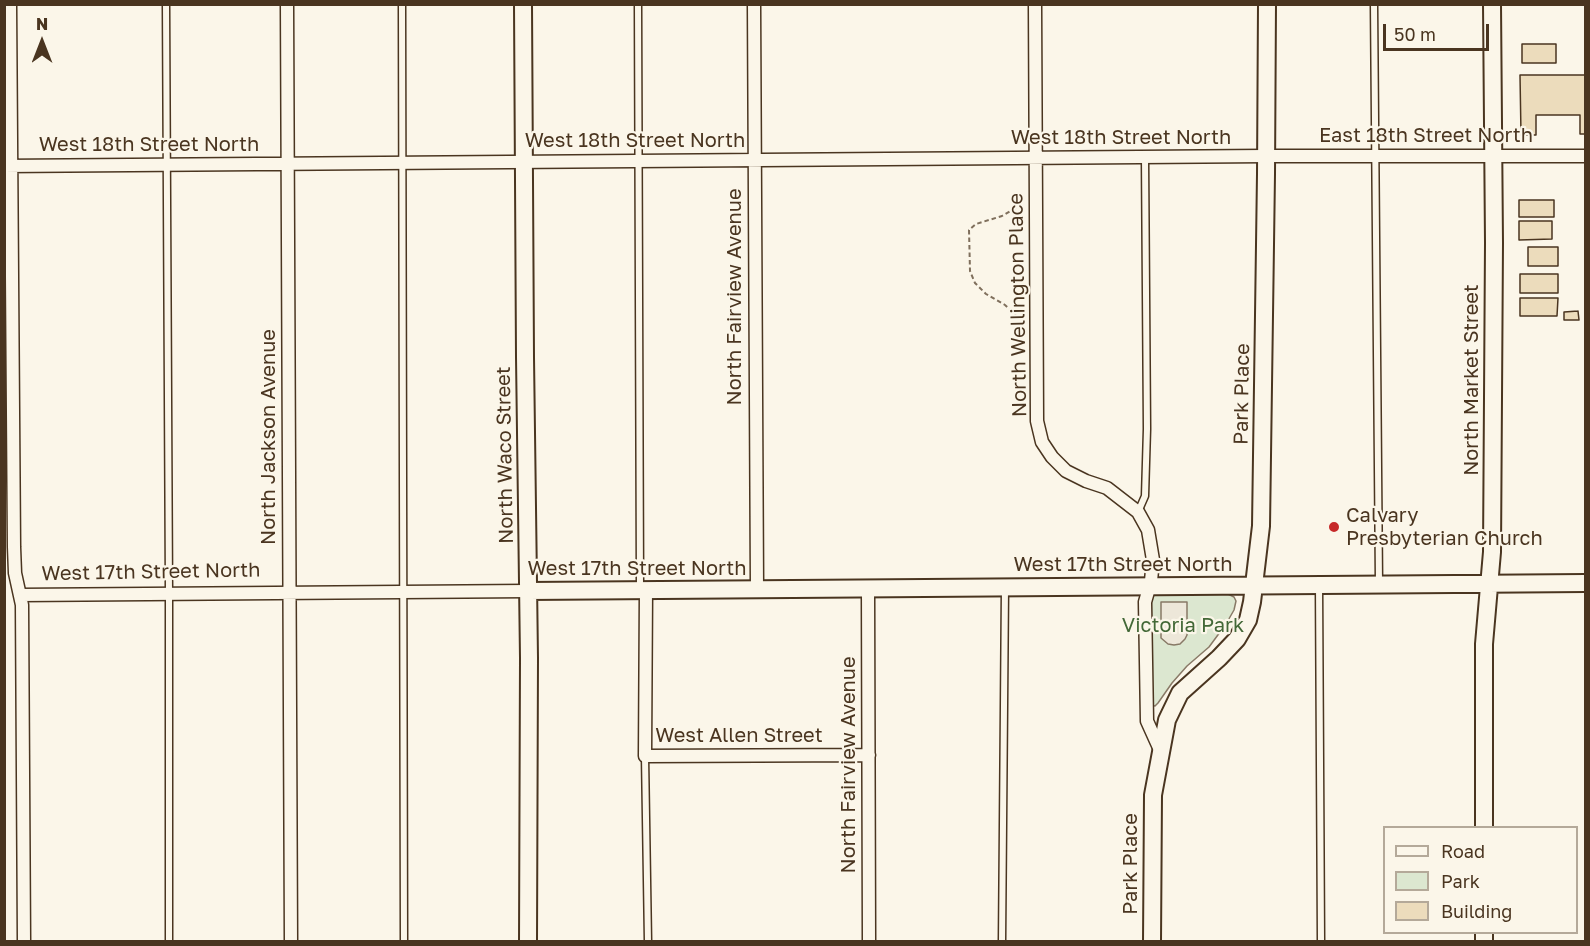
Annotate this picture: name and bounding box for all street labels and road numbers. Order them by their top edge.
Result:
street label: East 18th Street North [1319,124,1533,148]
street label: West 18th Street North [1011,126,1231,150]
street label: West 18th Street North [525,129,745,153]
street label: West 18th Street North [39,133,259,157]
street label: North Fairview Avenue [723,188,747,406]
street label: North Wellington Place [1004,193,1032,417]
street label: North Market Street [1460,284,1484,476]
street label: North Jackson Avenue [257,329,281,545]
street label: Park Place [1229,343,1255,445]
street label: North Waco Street [491,366,519,544]
street label: West 17th Street North [1013,553,1233,577]
street label: West 17th Street North [527,557,747,581]
street label: West 17th Street North [41,558,261,586]
street label: North Fairview Avenue [837,656,861,874]
street label: West Allen Street [655,724,823,748]
street label: Park Place [1119,813,1143,915]

